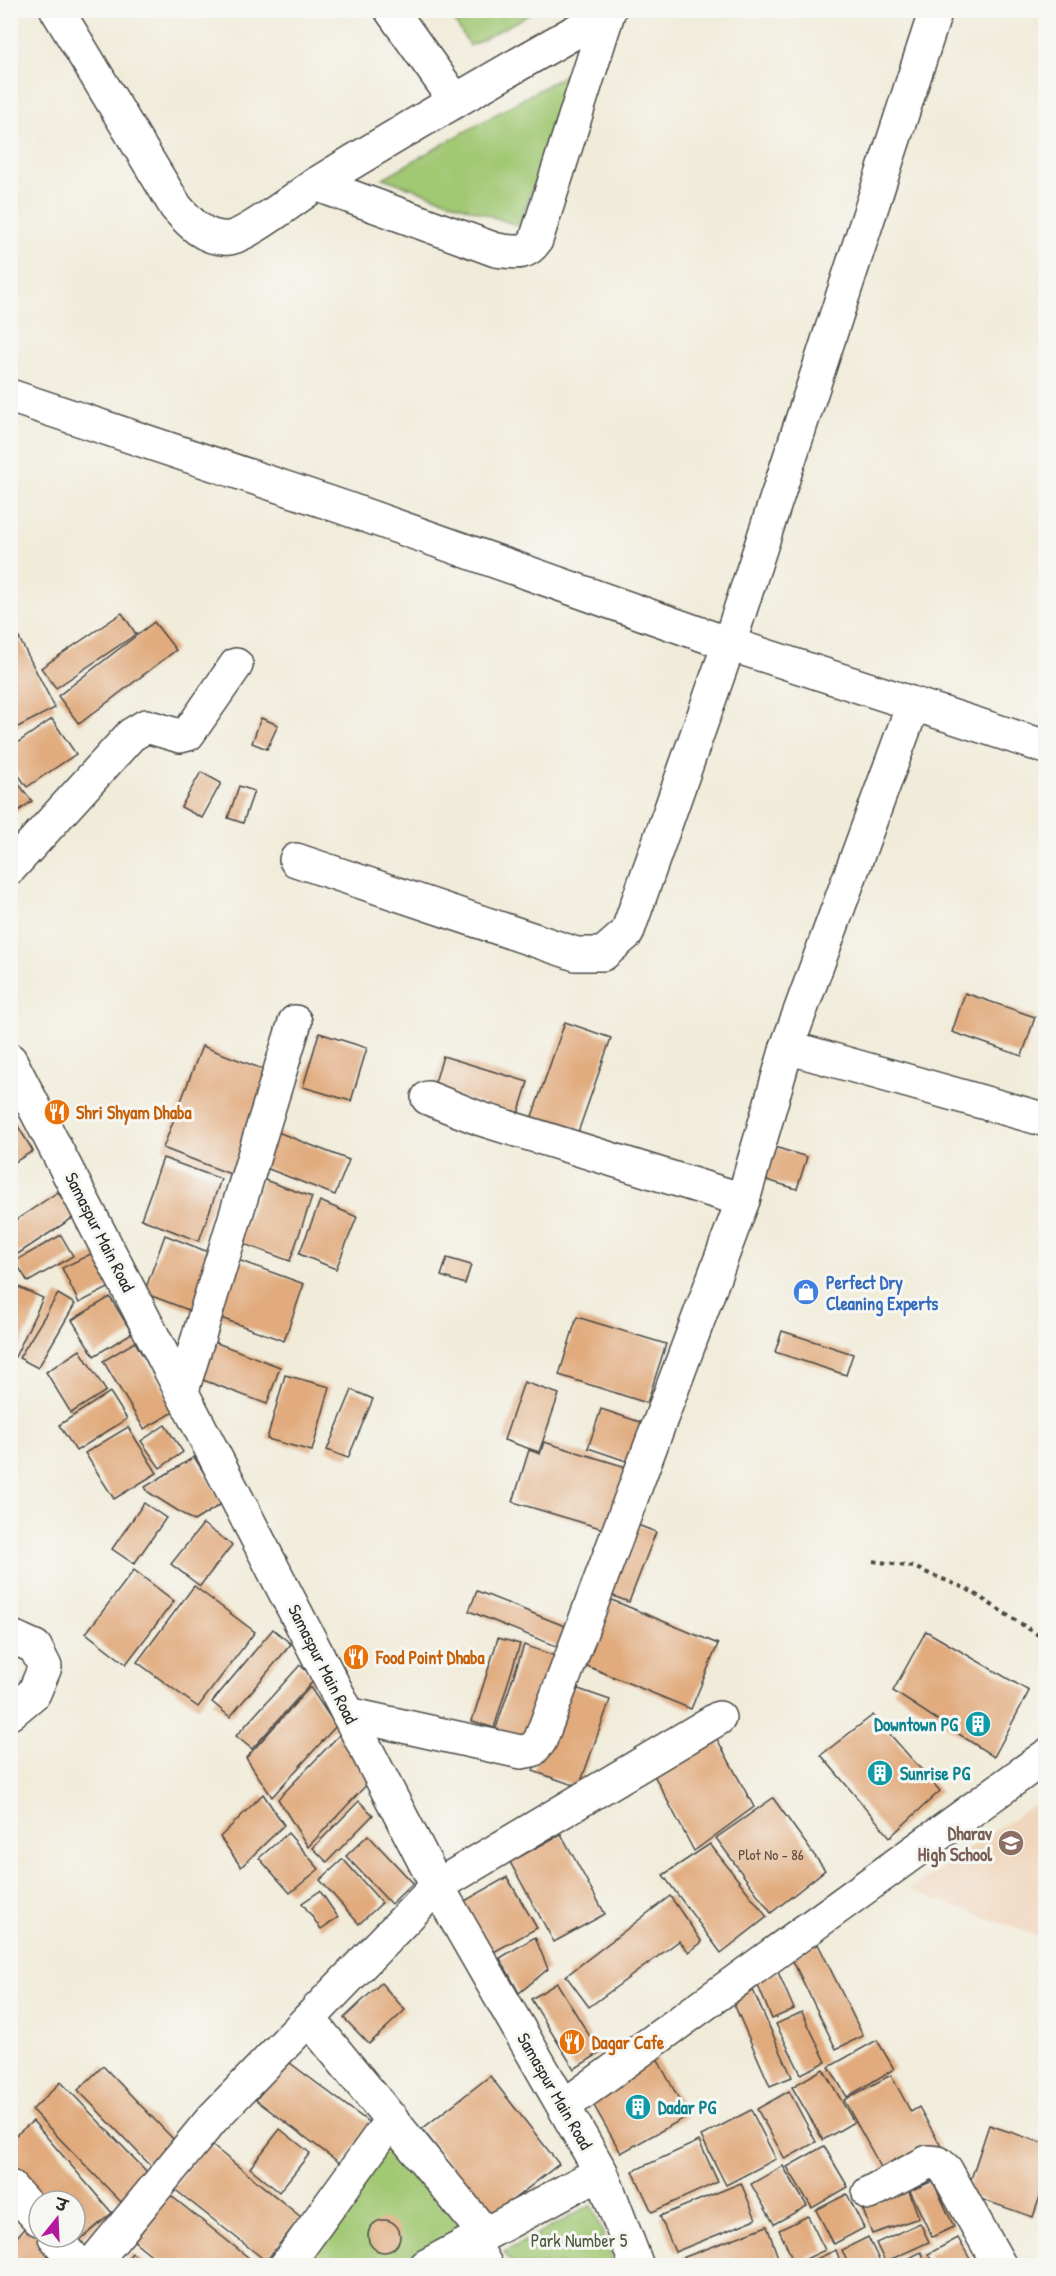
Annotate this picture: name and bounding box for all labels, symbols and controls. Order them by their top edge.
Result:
restaurant icon: Shri Shyam Dhaba [42,1097,72,1127]
place label: Shri Shyam Dhaba [76,1100,192,1126]
street label: Samaspur Main Road [59,1168,141,1296]
place label: Perfect Dry Cleaning Experts [826,1270,938,1317]
shop icon: Perfect Dry Cleaning Experts [791,1277,821,1307]
street label: Samaspur Main Road [282,1600,364,1728]
restaurant icon: Food Point Dhaba [341,1642,371,1672]
place label: Food Point Dhaba [375,1645,485,1670]
building icon: Downtown PG [963,1709,993,1739]
place label: Downtown PG [874,1712,958,1737]
building icon: Sunrise PG [865,1758,895,1788]
place label: Sunrise PG [900,1761,970,1786]
place label: Dharav High School [918,1821,993,1868]
school or university icon: Dharav High School [996,1828,1026,1858]
house number: Plot No - 86 [738,1844,804,1865]
restaurant icon: Dagar Cafe [557,2027,587,2057]
street label: Samaspur Main Road [511,2028,599,2154]
place label: Dagar Cafe [592,2030,665,2056]
building icon: Dadar PG [623,2092,653,2122]
place label: Dadar PG [658,2095,716,2120]
north arrow [27,2189,87,2249]
text: उ [51,2192,71,2217]
park label: Park Number 5 [531,2228,628,2253]

